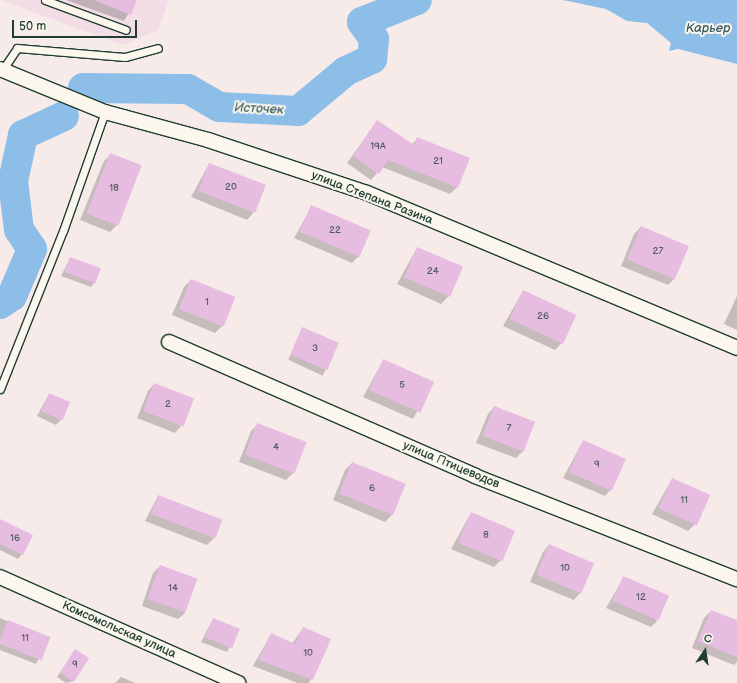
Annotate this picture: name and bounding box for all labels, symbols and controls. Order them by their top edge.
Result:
scale bar [14,12,139,38]
text: 50 m [19,19,46,34]
water label: Карьер [686,20,730,36]
water label: Источек [234,100,284,118]
house number: 19А [370,141,386,153]
house number: 21 [433,156,443,168]
street label: улица Степана Разина [309,168,435,228]
house number: 20 [225,182,237,194]
house number: 18 [109,183,119,195]
house number: 22 [329,225,341,237]
house number: 27 [653,246,663,258]
house number: 24 [427,266,439,278]
house number: 1 [205,297,209,309]
house number: 26 [537,311,549,323]
house number: 3 [312,343,318,355]
house number: 5 [399,380,405,392]
house number: 2 [165,399,171,411]
house number: 7 [507,423,511,435]
street label: улица Птицеводов [401,438,501,492]
house number: 4 [273,442,279,454]
house number: 9 [594,459,600,471]
house number: 6 [369,483,375,495]
house number: 11 [680,495,688,507]
house number: 8 [483,530,489,542]
house number: 16 [10,533,20,545]
house number: 10 [560,563,570,575]
house number: 14 [168,583,178,595]
house number: 12 [636,592,646,604]
street label: Комсомольская улица [60,598,178,662]
north arrow [685,631,725,671]
text: С [703,632,713,646]
house number: 11 [21,633,29,645]
house number: 10 [303,648,313,660]
house number: 9 [72,659,78,671]

